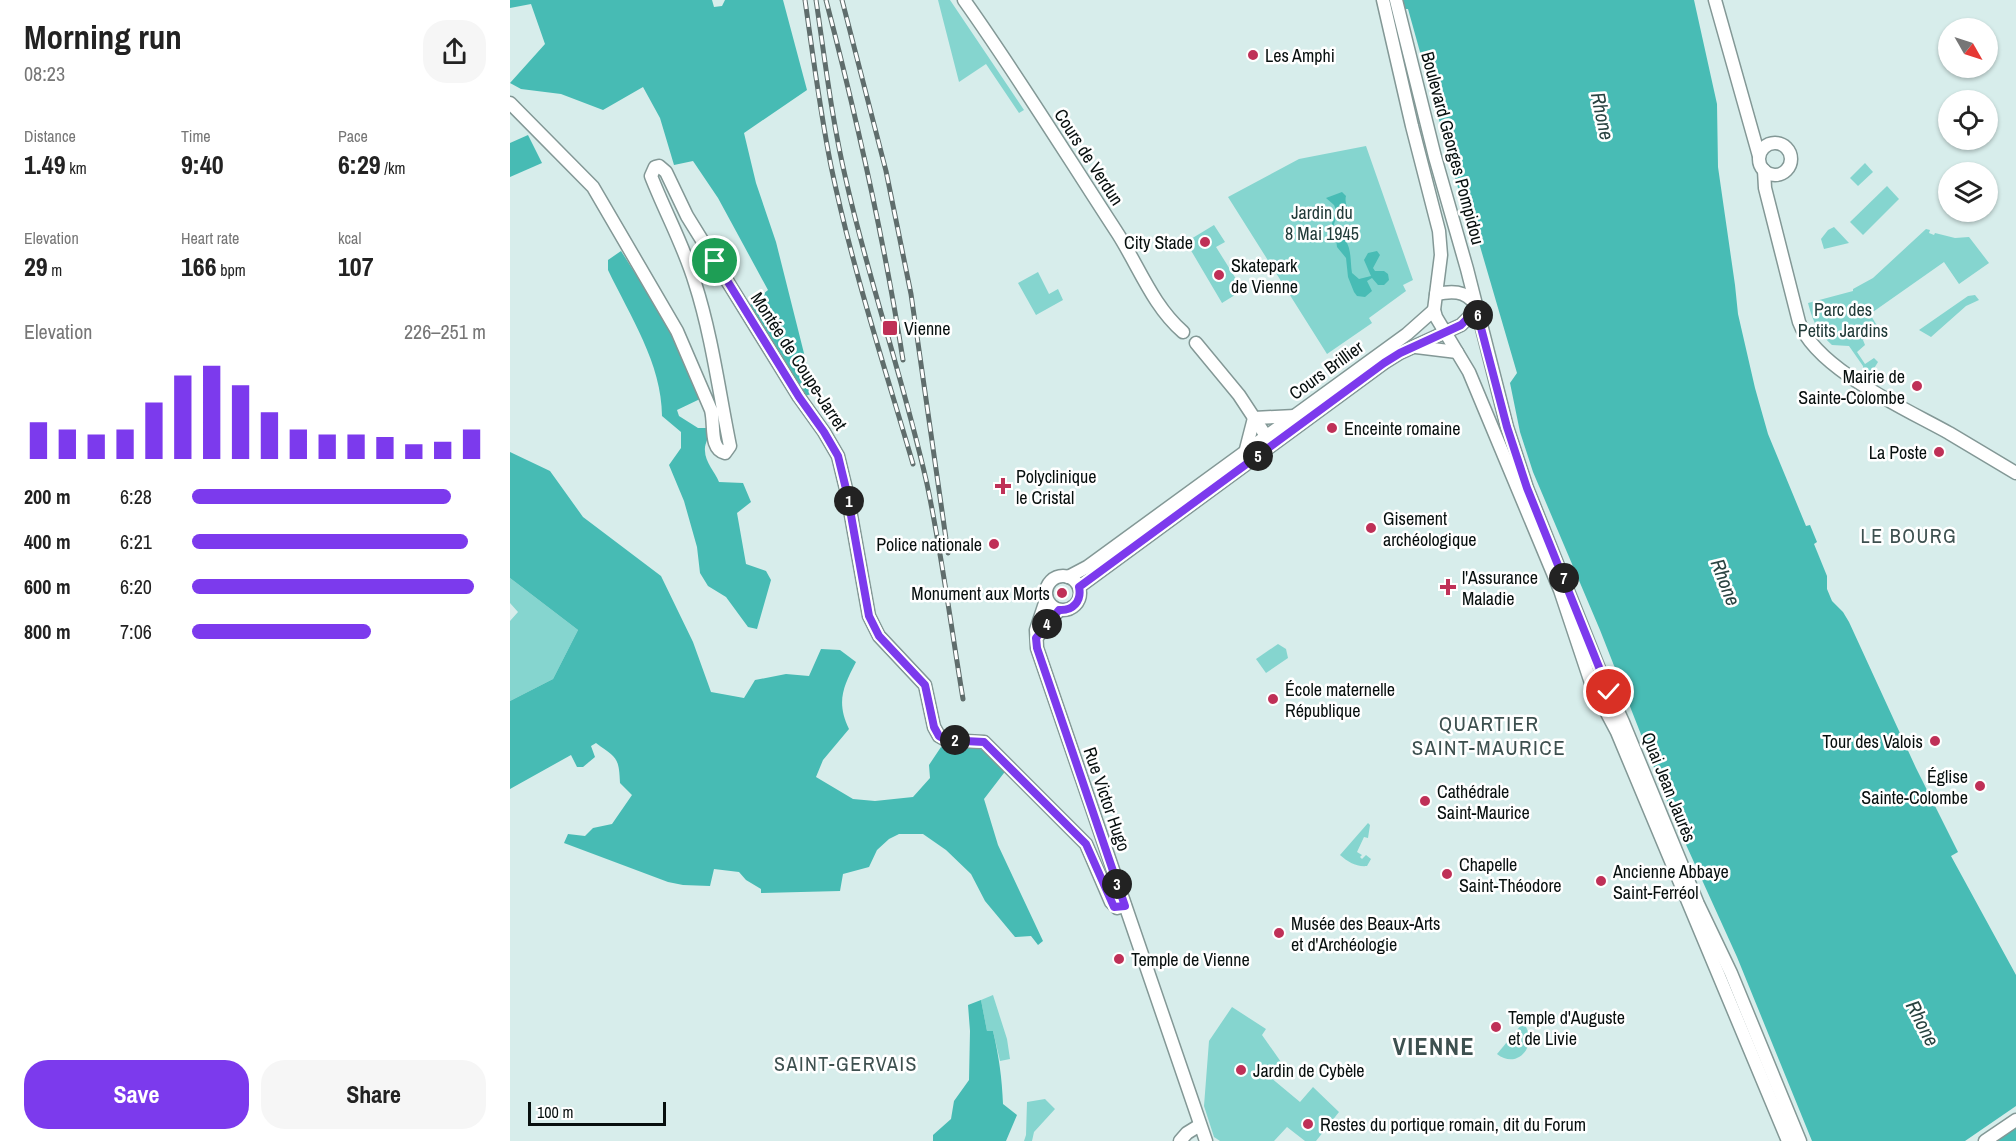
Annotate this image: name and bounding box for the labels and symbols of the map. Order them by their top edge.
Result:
north arrow [1938,18,1998,78]
place label: Les Amphi [1265,43,1335,68]
marker: Les Amphi [1246,48,1260,62]
street label: Boulevard Georges Pompidou [1415,49,1491,247]
water label: Rhone [1585,90,1621,142]
street label: Cours de Verdun [1048,104,1130,210]
park label: Jardin du 8 Mai 1945 [1285,200,1359,246]
place label: City Stade [1124,230,1193,255]
pin [689,235,740,286]
marker: City Stade [1198,235,1212,249]
place label: Skatepark de Vienne [1231,253,1298,299]
marker: Skatepark de Vienne [1212,268,1226,282]
street label: Montée de Coupe-Jarret [745,287,853,435]
park label: Parc des Petits Jardins [1798,297,1888,343]
pin: 6 [1463,300,1493,330]
place label: Vienne [904,316,951,341]
marker: Vienne [881,319,899,337]
street label: Cours Brillier [1284,335,1368,405]
place label: Mairie de Sainte-Colombe [1798,364,1905,410]
marker: Mairie de Sainte-Colombe [1910,379,1924,393]
place label: Enceinte romaine [1344,416,1461,441]
marker: Enceinte romaine [1325,421,1339,435]
place label: La Poste [1869,440,1927,465]
pin: 5 [1243,441,1273,471]
marker: La Poste [1932,445,1946,459]
place label: Polyclinique le Cristal [1016,464,1096,510]
marker: Polyclinique le Cristal [994,477,1012,495]
pin: 1 [834,486,864,516]
place label: Gisement archéologique [1383,506,1477,552]
marker: Gisement archéologique [1364,521,1378,535]
district label: LE BOURG [1861,522,1957,549]
place label: Police nationale [876,532,982,557]
marker: Police nationale [987,537,1001,551]
water label: Rhone [1705,555,1747,609]
pin: 7 [1549,563,1579,593]
place label: l'Assurance Maladie [1462,565,1538,611]
marker: l'Assurance Maladie [1439,578,1457,596]
place label: Monument aux Morts [911,581,1050,606]
marker: Monument aux Morts [1055,586,1069,600]
pin: 4 [1032,609,1062,639]
pin [1583,666,1634,717]
place label: École maternelle République [1285,677,1395,723]
marker: École maternelle République [1266,692,1280,706]
district label: QUARTIER SAINT-MAURICE [1412,709,1566,762]
pin: 2 [940,725,970,755]
street label: Quai Jean Jaurès [1636,728,1702,846]
place label: Tour des Valois [1822,729,1923,754]
marker: Tour des Valois [1928,734,1942,748]
street label: Rue Victor Hugo [1077,743,1137,855]
place label: Église Sainte-Colombe [1861,764,1968,810]
place label: Cathédrale Saint-Maurice [1437,779,1530,825]
marker: Église Sainte-Colombe [1973,779,1987,793]
marker: Cathédrale Saint-Maurice [1418,794,1432,808]
place label: Chapelle Saint-Théodore [1459,852,1562,898]
place label: Ancienne Abbaye Saint-Ferréol [1612,859,1729,905]
marker: Chapelle Saint-Théodore [1440,867,1454,881]
pin: 3 [1102,869,1132,899]
marker: Ancienne Abbaye Saint-Ferréol [1594,874,1608,888]
place label: Musée des Beaux-Arts et d'Archéologie [1291,911,1440,957]
marker: Musée des Beaux-Arts et d'Archéologie [1272,926,1286,940]
place label: Temple de Vienne [1131,947,1250,972]
marker: Temple de Vienne [1112,952,1126,966]
water label: Rhone [1900,995,1946,1051]
place label: Temple d'Auguste et de Livie [1508,1005,1625,1051]
marker: Temple d'Auguste et de Livie [1489,1020,1503,1034]
district label: VIENNE [1393,1030,1475,1062]
district label: SAINT-GERVAIS [774,1050,918,1077]
place label: Jardin de Cybèle [1253,1058,1365,1083]
marker: Jardin de Cybèle [1234,1063,1248,1077]
scale bar [528,1099,666,1126]
place label: Restes du portique romain, dit du Forum [1320,1112,1586,1137]
marker: Restes du portique romain, dit du Forum [1301,1117,1315,1131]

